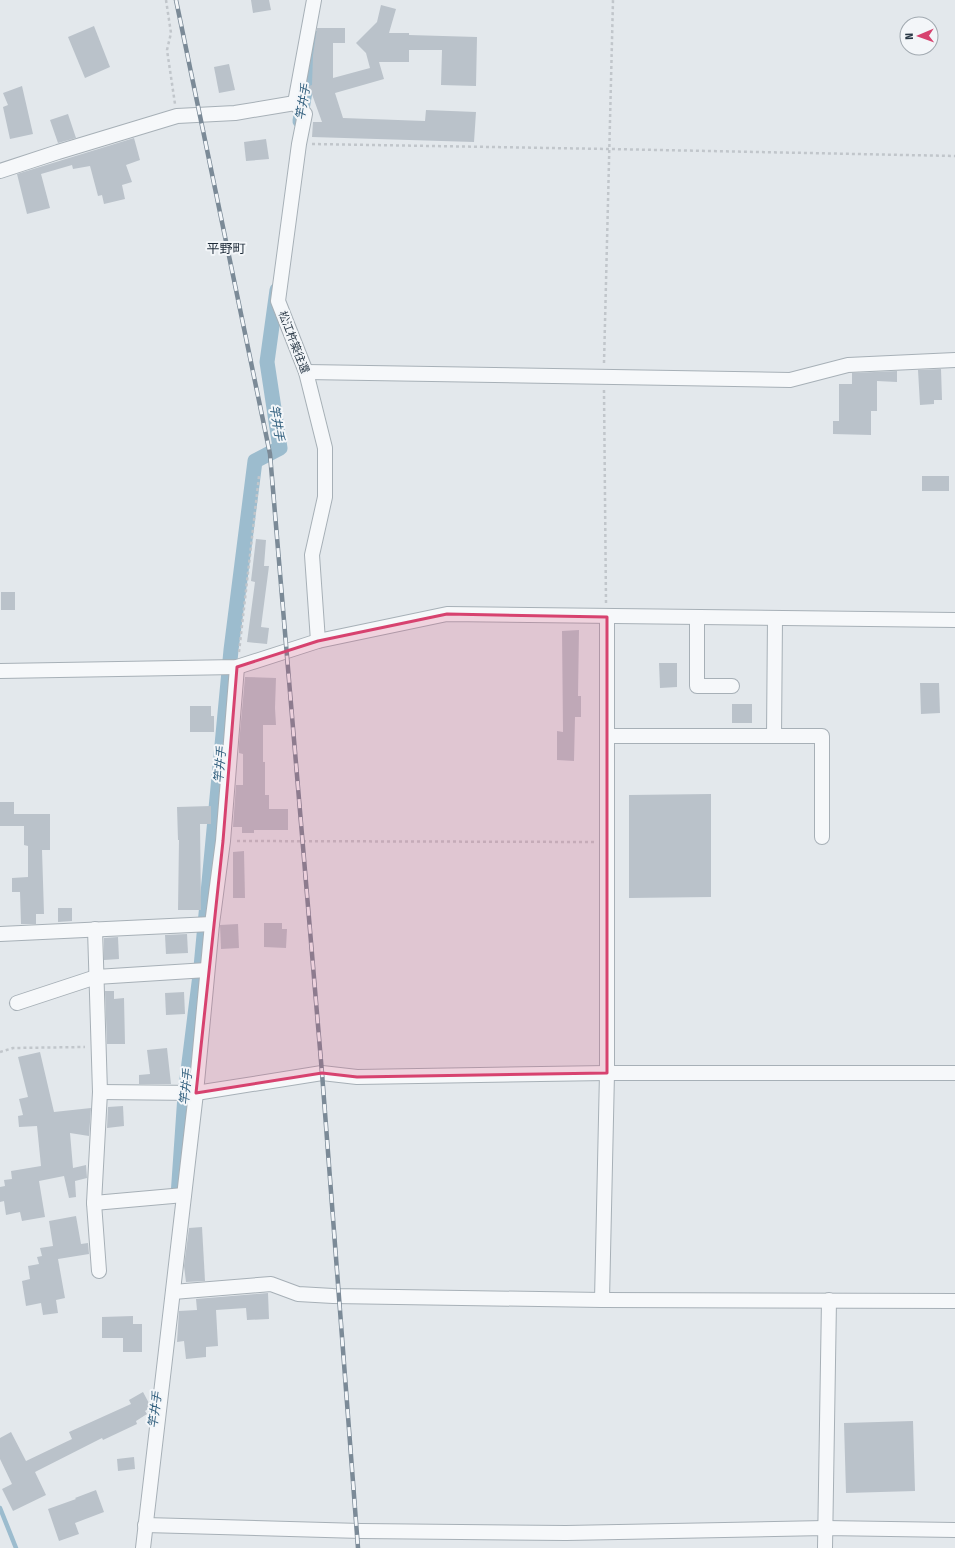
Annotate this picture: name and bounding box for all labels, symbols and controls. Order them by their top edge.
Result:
north arrow [899,16,939,56]
text: N [903,33,916,40]
water label: 竿井手 [293,82,313,121]
district label: 平野町 [206,241,246,256]
street label: 松江杵築往還 [276,309,311,375]
water label: 竿井手 [267,404,287,443]
water label: 竿井手 [211,745,229,784]
water label: 竿井手 [177,1067,195,1106]
water label: 竿井手 [146,1390,165,1429]

